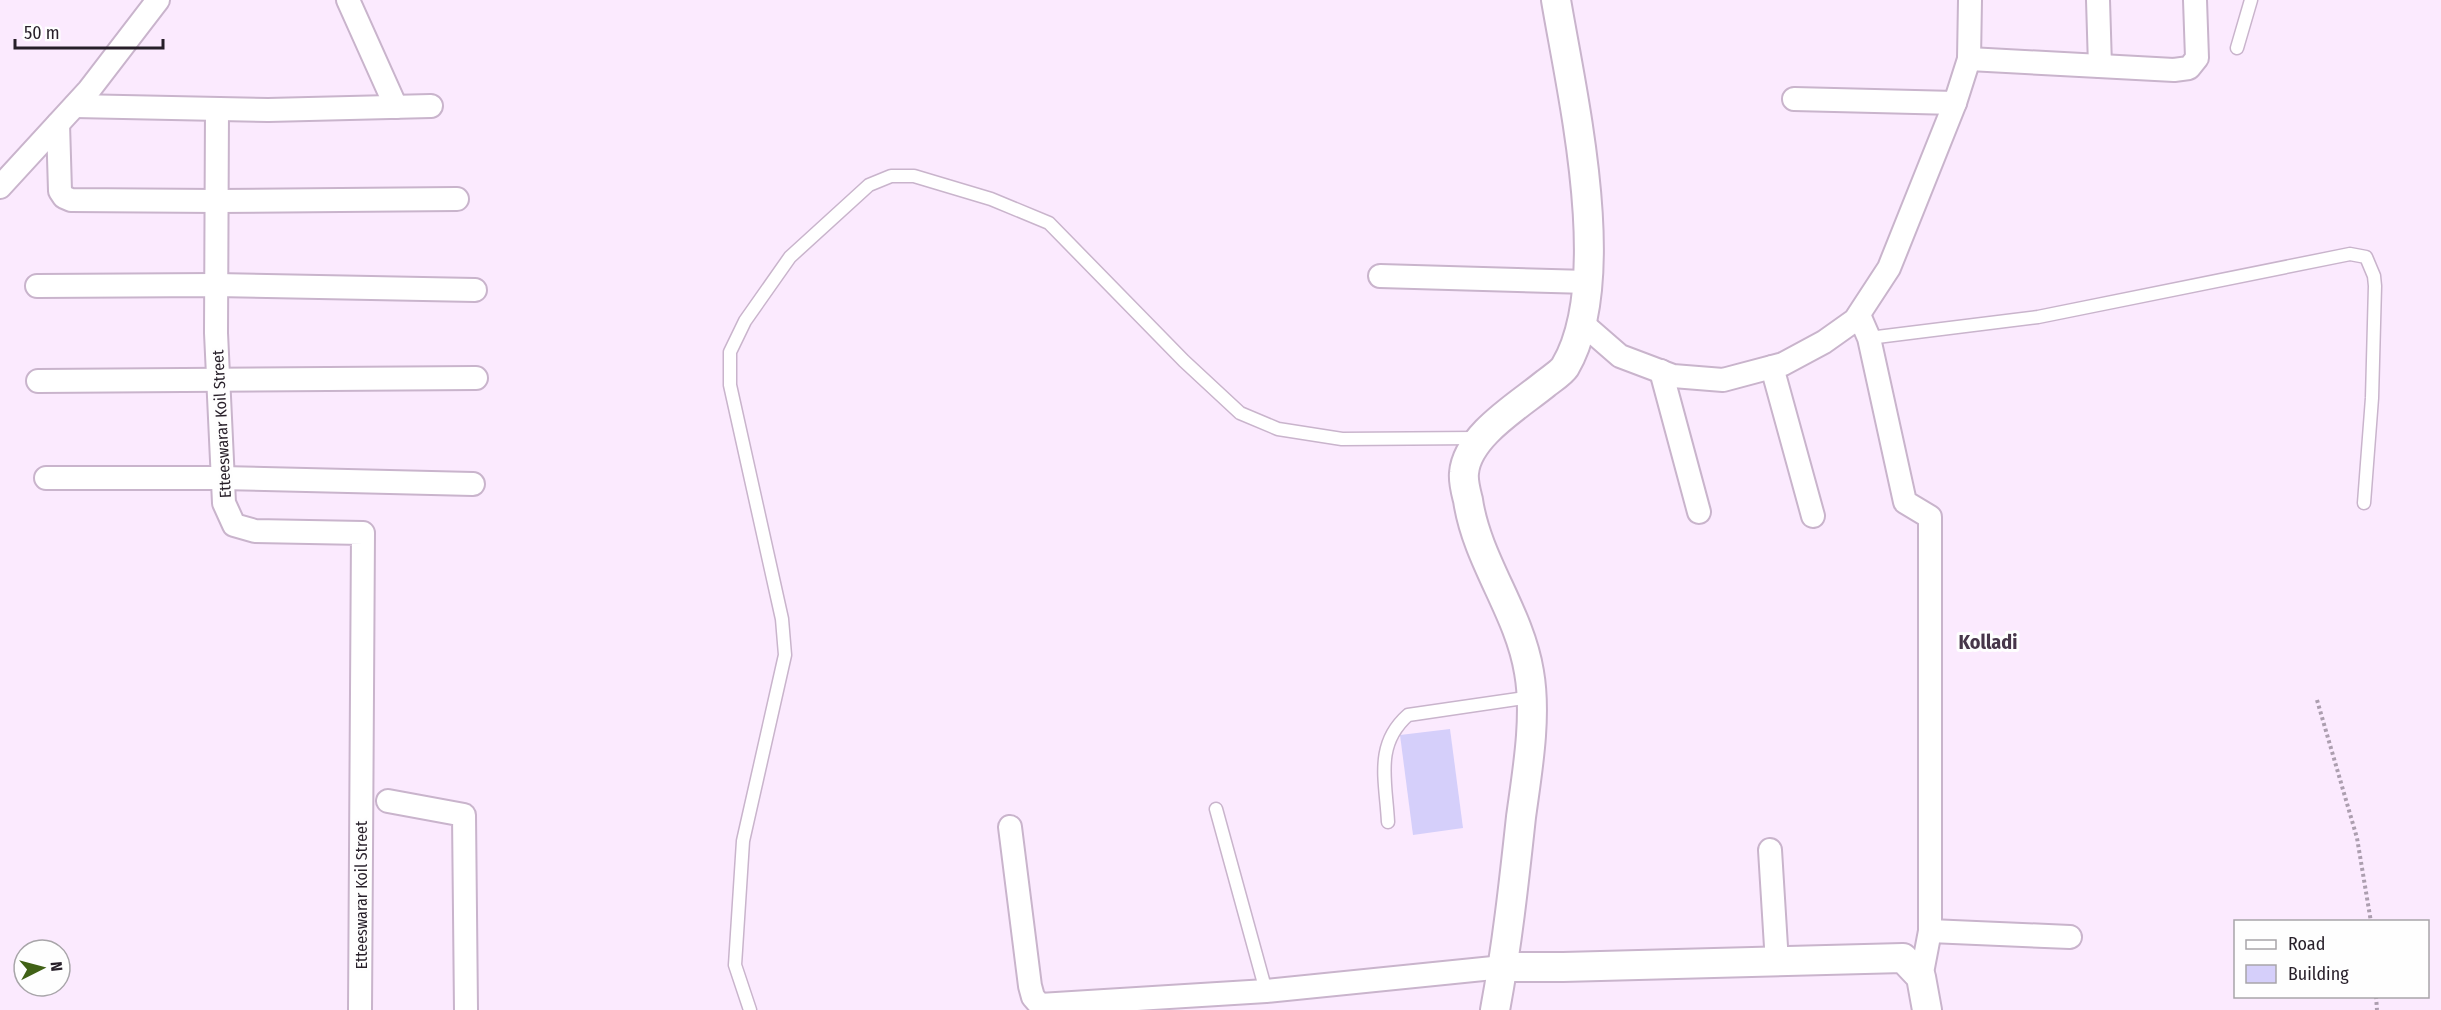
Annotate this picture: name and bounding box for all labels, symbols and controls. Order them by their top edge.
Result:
scale bar [15,12,164,50]
text: 50 m [24,22,60,44]
street label: Etteeswarar Koil Street [208,349,235,499]
district label: Kolladi [1959,630,2017,654]
street label: Etteeswarar Koil Street [352,820,371,969]
legend [2234,920,2429,998]
text: Road [2288,933,2325,955]
north arrow [12,938,72,998]
text: N [46,961,66,972]
text: Building [2288,963,2349,985]

